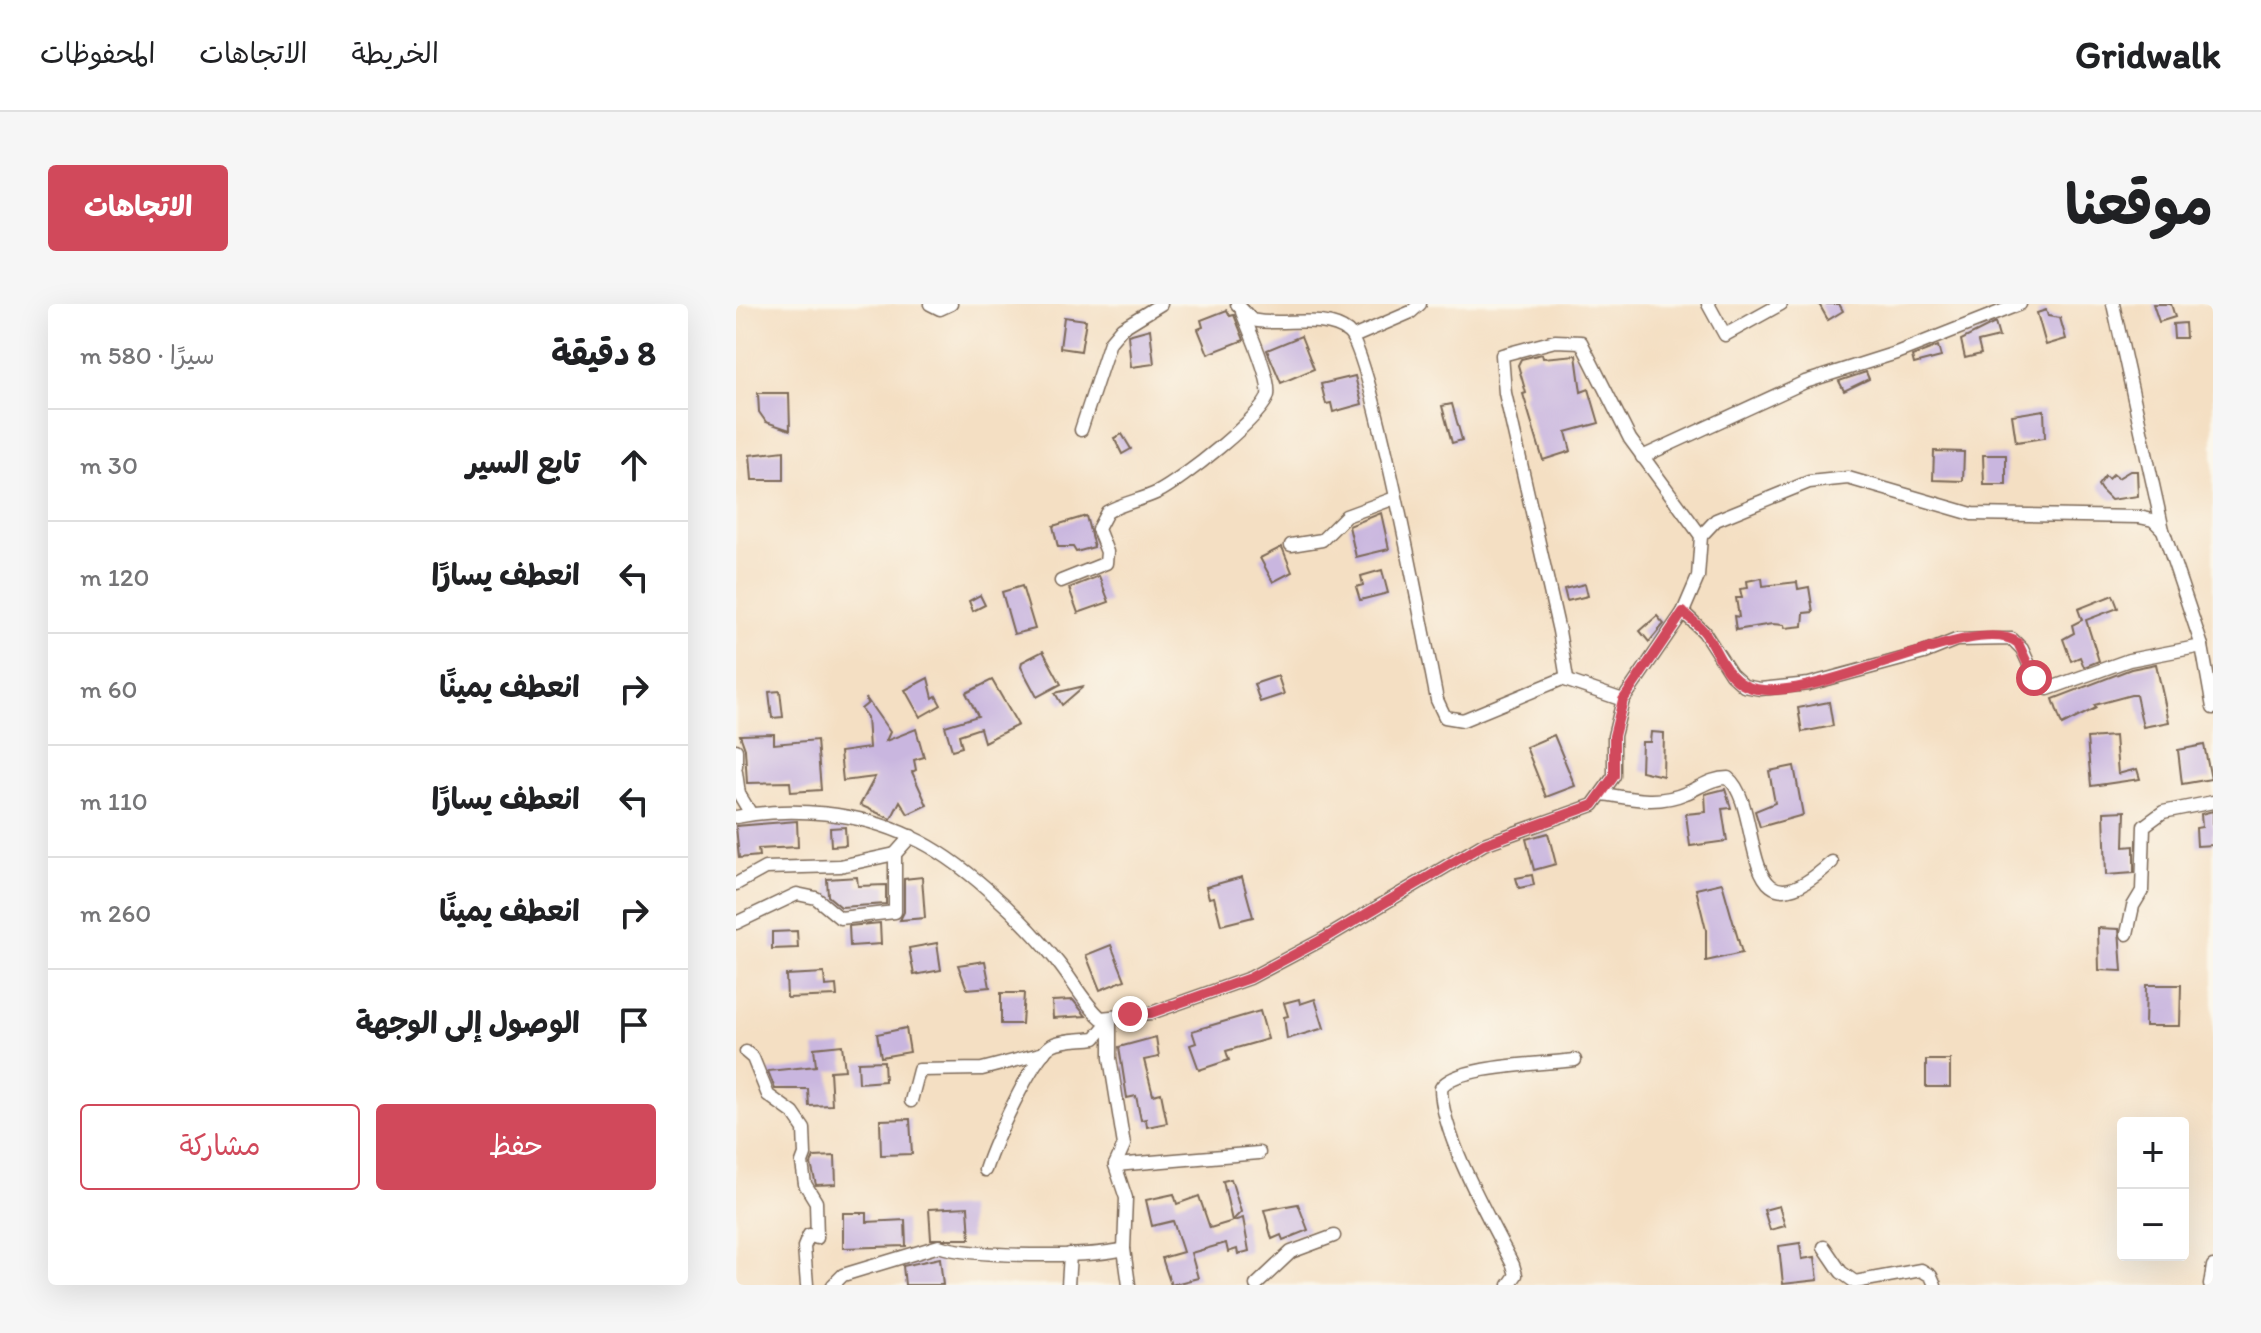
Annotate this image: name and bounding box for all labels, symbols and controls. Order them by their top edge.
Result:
text: Gridwalk [2075,32,2221,78]
text: المحفوظات [40,36,155,70]
text: الاتجاهات [199,36,307,70]
text: الخريطة [351,36,439,70]
button: الاتجاهات [48,165,228,251]
text: موقعنا [2065,171,2213,238]
text: 8 دقيقة [551,333,656,374]
text: سيرًا · 580 m [80,339,215,371]
icon: ahead [612,443,656,487]
text: تابع السير [466,444,580,481]
text: 30 m [80,449,138,481]
icon: left [612,555,656,599]
text: انعطف يسارًا [431,556,580,593]
text: 120 m [80,561,150,593]
route start [2016,660,2052,696]
icon: right [612,667,656,711]
text: انعطف يمينًا [439,668,580,705]
text: 60 m [80,673,138,705]
icon: left [612,779,656,823]
text: انعطف يسارًا [431,780,580,817]
text: 110 m [80,785,148,817]
icon: right [612,891,656,935]
text: انعطف يمينًا [439,892,580,929]
text: 260 m [80,897,151,929]
route end [1112,996,1148,1032]
icon: arrive [612,1003,656,1047]
text: الوصول إلى الوجهة [356,1004,580,1041]
button: مشاركة [80,1104,360,1190]
button: حفظ [376,1104,656,1190]
map controls [2117,1117,2189,1261]
button: + [2117,1117,2189,1189]
button: − [2117,1189,2189,1261]

